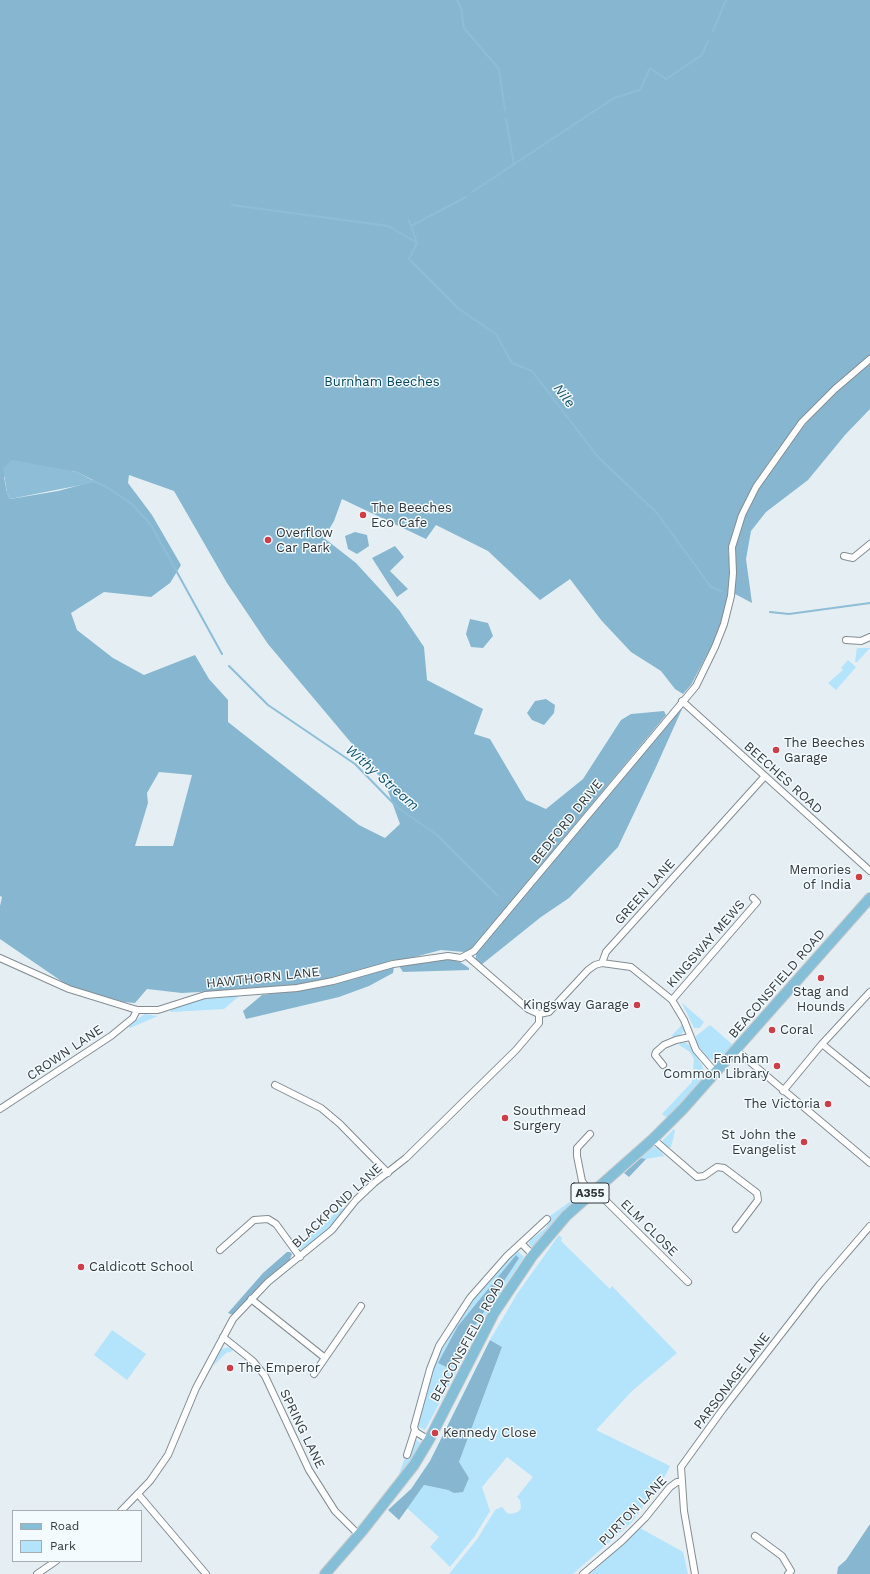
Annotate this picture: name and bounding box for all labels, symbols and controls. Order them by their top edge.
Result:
park label: Burnham Beeches [324,374,440,390]
water label: Nile [550,381,578,411]
place label: The Beeches Eco Cafe [371,500,452,531]
marker: The Beeches Eco Cafe [358,510,368,520]
place label: Overflow Car Park [276,525,333,556]
marker: Overflow Car Park [263,535,273,545]
place label: The Beeches Garage [784,735,865,766]
street label: BEECHES ROAD [740,739,826,817]
water label: Withy Stream [342,742,422,814]
marker: The Beeches Garage [771,745,781,755]
street label: BEDFORD DRIVE [528,776,606,868]
street label: GREEN LANE [611,856,679,928]
place label: Memories of India [789,862,851,893]
marker: Memories of India [854,872,864,882]
street label: KINGSWAY MEWS [664,897,748,991]
street label: BEACONSFIELD ROAD [725,926,829,1042]
street label: HAWTHORN LANE [205,964,321,992]
marker: Stag and Hounds [816,973,826,983]
place label: Stag and Hounds [793,984,849,1015]
place label: Kingsway Garage [523,997,629,1013]
marker: Kingsway Garage [632,1000,642,1010]
street label: CROWN LANE [24,1022,106,1084]
place label: Coral [780,1022,813,1038]
marker: Coral [767,1025,777,1035]
place label: Farnham Common Library [663,1051,769,1082]
marker: Farnham Common Library [772,1061,782,1071]
place label: The Victoria [744,1096,820,1112]
marker: The Victoria [823,1099,833,1109]
place label: Southmead Surgery [513,1103,586,1134]
marker: Southmead Surgery [500,1113,510,1123]
place label: St John the Evangelist [721,1127,796,1158]
marker: St John the Evangelist [799,1137,809,1147]
street label: BLACKPOND LANE [289,1160,385,1252]
road number: A355 [571,1183,609,1203]
street label: ELM CLOSE [617,1196,681,1260]
place label: Caldicott School [89,1259,194,1275]
marker: Caldicott School [76,1262,86,1272]
street label: BEACONSFIELD ROAD [427,1275,509,1405]
street label: PARSONAGE LANE [691,1330,773,1432]
place label: The Emperor [238,1360,320,1376]
marker: The Emperor [225,1363,235,1373]
street label: SPRING LANE [276,1387,328,1471]
place label: Kennedy Close [443,1425,536,1441]
marker: Kennedy Close [430,1428,440,1438]
street label: PURTON LANE [596,1473,670,1549]
legend [12,1510,142,1562]
text: Road [50,1519,79,1533]
text: Park [50,1539,76,1553]

